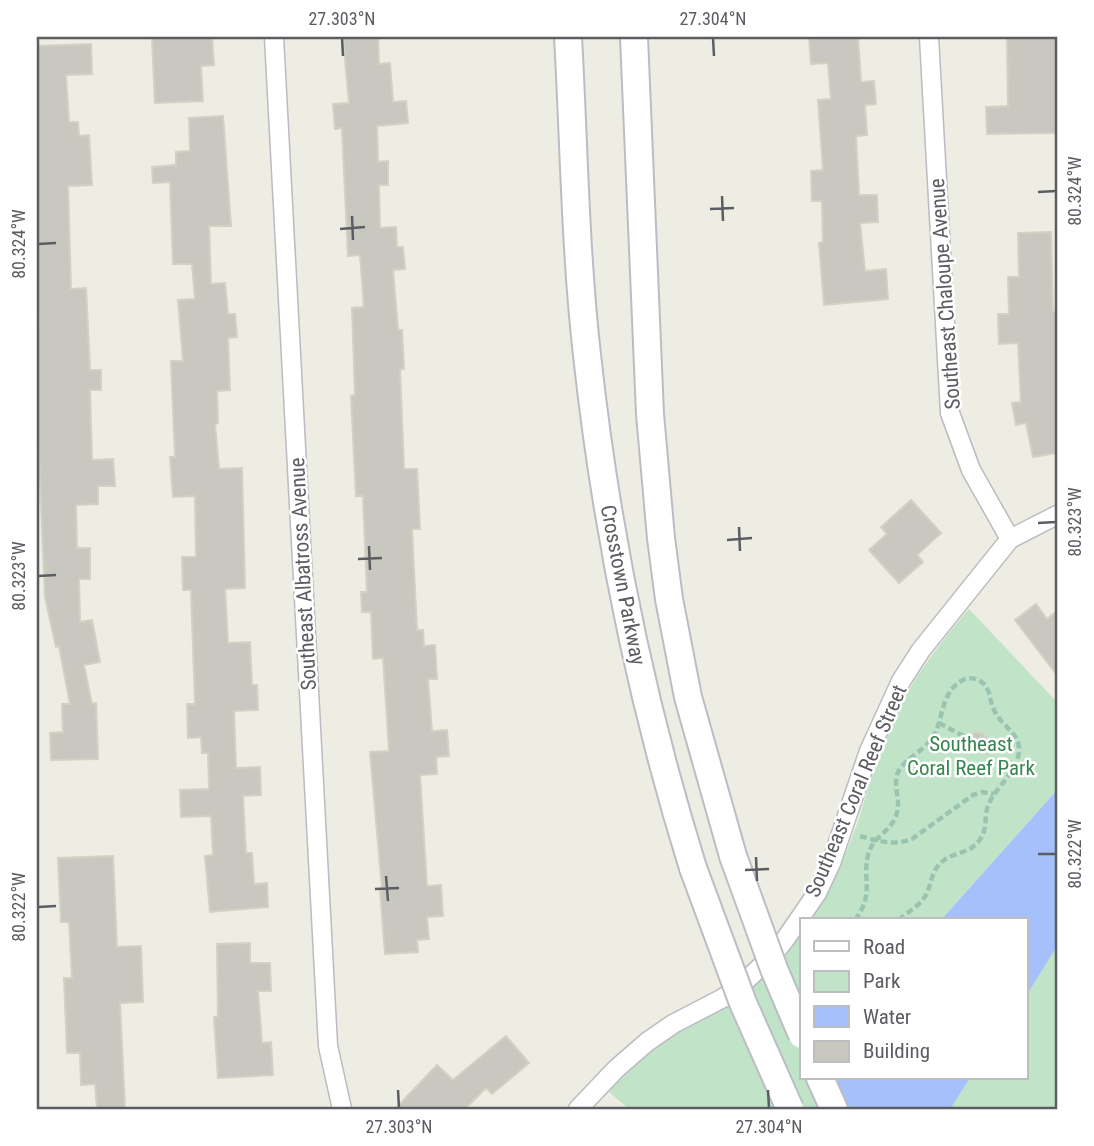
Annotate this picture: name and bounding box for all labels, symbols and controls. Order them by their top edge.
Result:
text: 27.303°N [308,8,376,29]
text: 27.304°N [679,8,747,29]
text: 80.324°W [1064,156,1085,226]
street label: Southeast Chaloupe Avenue [925,178,965,410]
text: 80.324°W [8,209,29,279]
street label: Southeast Albatross Avenue [285,457,321,691]
text: 80.323°W [1064,487,1085,557]
street label: Crosstown Parkway [596,503,650,667]
text: 80.323°W [8,541,29,611]
street label: Southeast Coral Reef Street [800,681,912,901]
park label: Southeast Coral Reef Park [907,732,1035,780]
text: 80.322°W [1064,819,1085,889]
text: 80.322°W [8,872,29,942]
legend [800,918,1028,1080]
text: Road [863,935,905,959]
text: Park [863,969,901,993]
text: Water [863,1005,911,1029]
text: Building [863,1039,930,1063]
text: 27.303°N [365,1116,433,1137]
text: 27.304°N [735,1116,803,1137]

